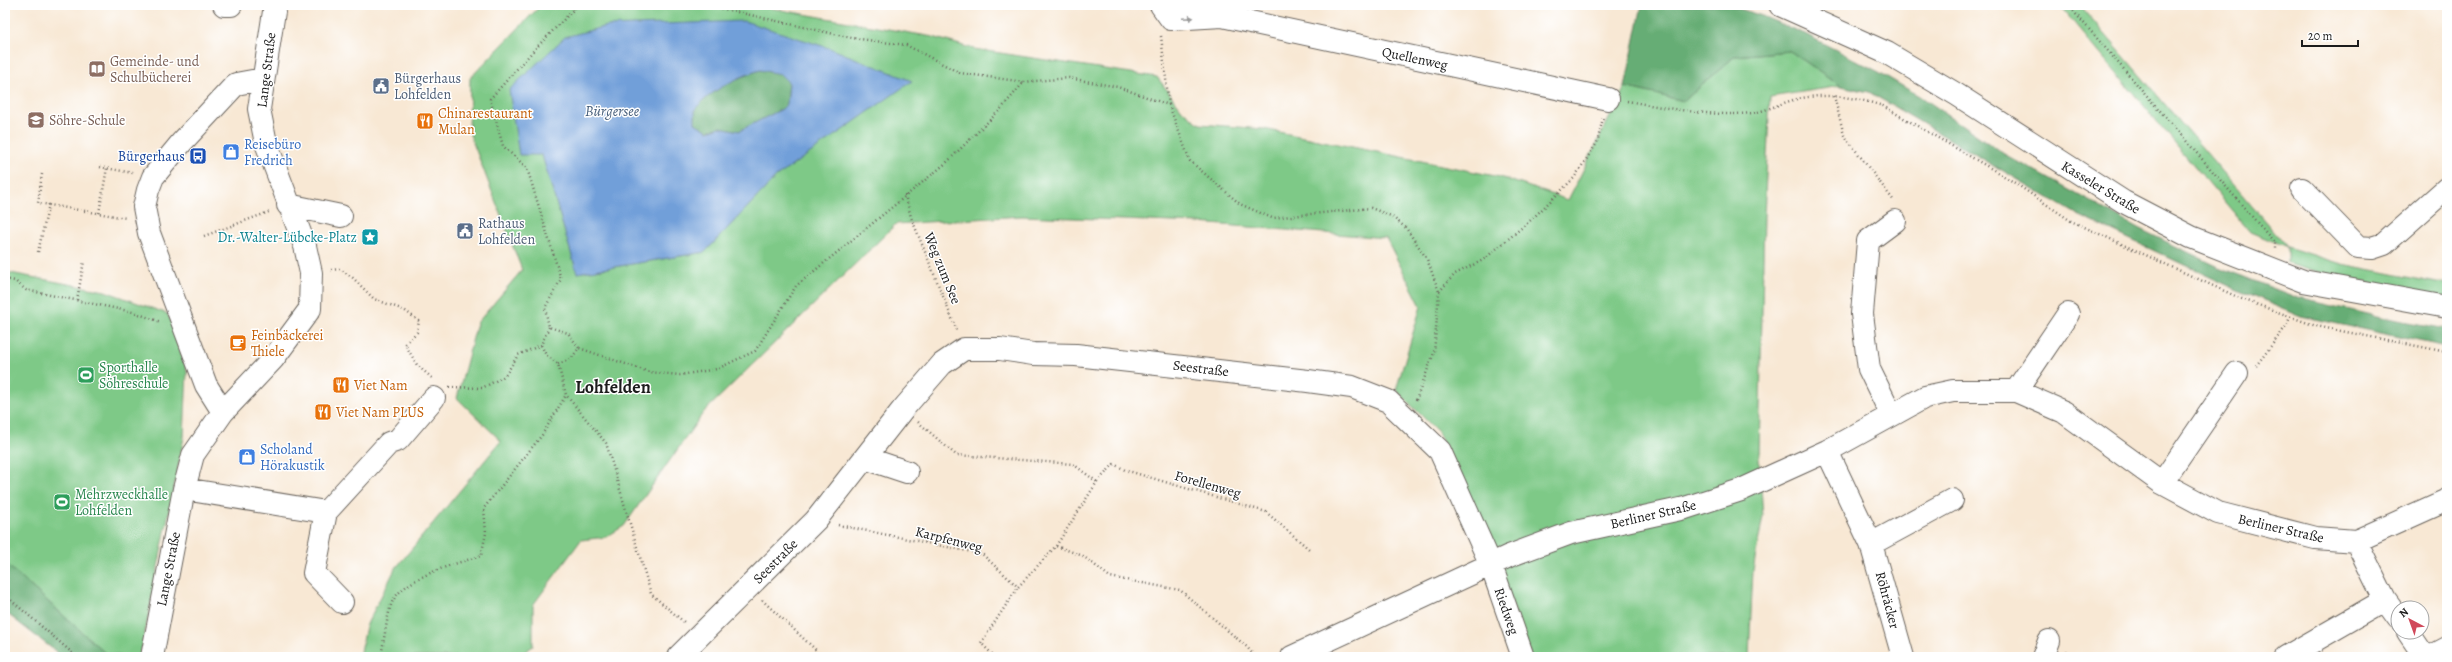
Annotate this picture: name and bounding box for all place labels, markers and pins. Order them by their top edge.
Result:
place label: Gemeinde- und Schulbücherei [110,52,200,87]
library icon: Gemeinde- und Schulbücherei [87,59,107,79]
place label: Bürgerhaus Lohfelden [394,69,461,104]
public building icon: Bürgerhaus Lohfelden [371,76,391,96]
place label: Chinarestaurant Mulan [438,104,533,139]
school or university icon: Söhre-Schule [26,110,46,130]
place label: Söhre-Schule [49,111,125,130]
restaurant icon: Chinarestaurant Mulan [415,111,435,131]
place label: Reisebüro Fredrich [244,135,301,170]
shop icon: Reisebüro Fredrich [221,142,241,162]
bus stop icon: Bürgerhaus [188,146,208,166]
place label: Bürgerhaus [118,147,185,166]
place label: Rathaus Lohfelden [478,214,535,249]
public building icon: Rathaus Lohfelden [455,221,475,241]
place icon: Dr.-Walter-Lübcke-Platz [360,227,380,247]
place label: Dr.-Walter-Lübcke-Platz [217,228,357,247]
place label: Feinbäckerei Thiele [251,326,323,361]
cafe icon: Feinbäckerei Thiele [228,333,248,353]
place label: Sporthalle Söhreschule [99,358,168,393]
sports icon: Sporthalle Söhreschule [76,365,96,385]
restaurant icon: Viet Nam [331,375,351,395]
place label: Viet Nam [353,376,408,395]
restaurant icon: Viet Nam PLUS [313,402,333,422]
place label: Viet Nam PLUS [335,403,424,422]
place label: Scholand Hörakustik [260,440,325,475]
shop icon: Scholand Hörakustik [237,447,257,467]
place label: Mehrzweckhalle Lohfelden [75,485,168,520]
sports icon: Mehrzweckhalle Lohfelden [52,492,72,512]

